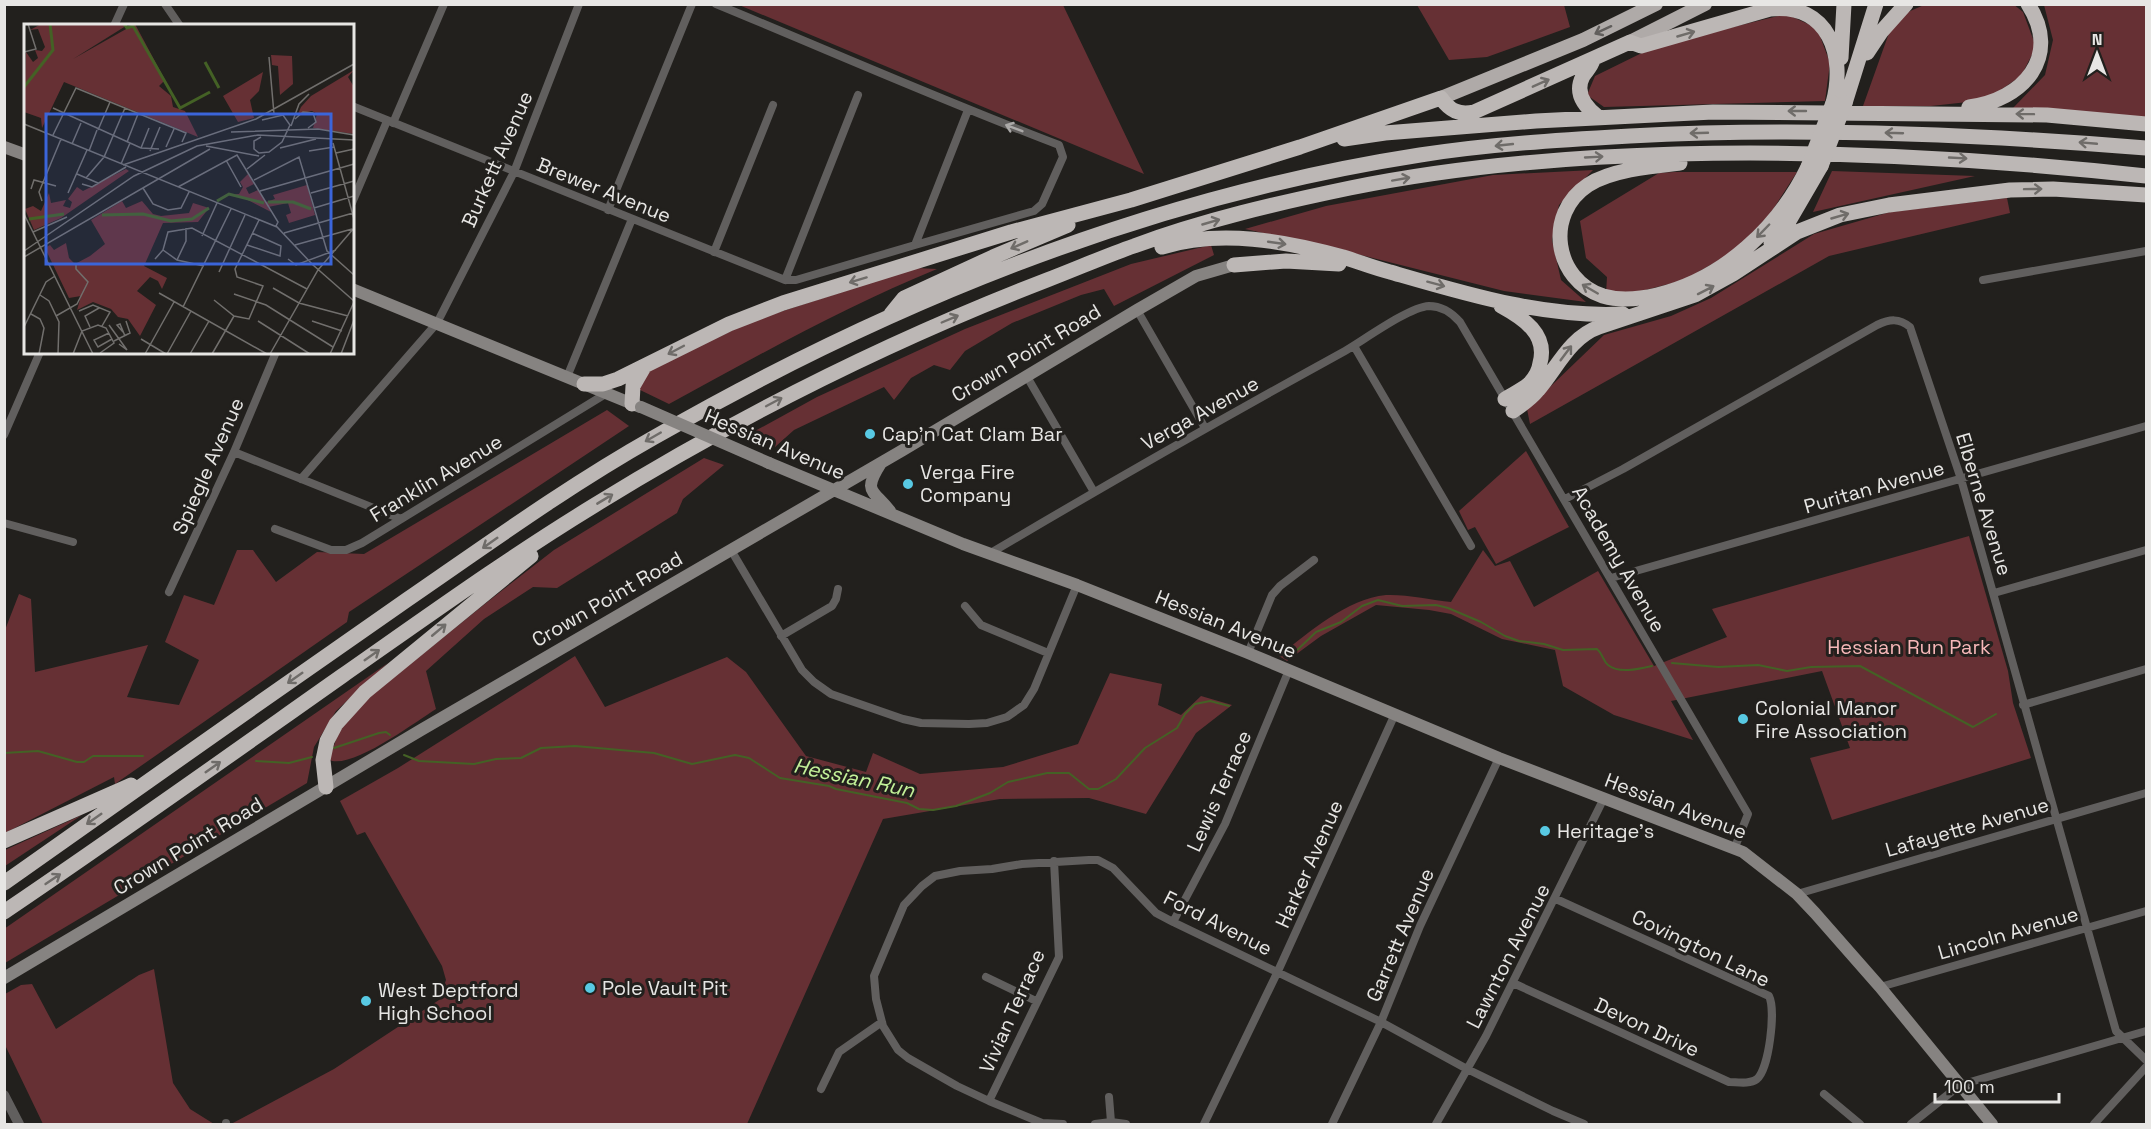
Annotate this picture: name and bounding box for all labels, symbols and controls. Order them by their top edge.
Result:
inset map [24,24,354,354]
north arrow [2067,24,2127,84]
one-way arrow [1594,25,1612,37]
one-way arrow [1676,28,1695,39]
text: N [2092,29,2102,50]
one-way arrow [1532,77,1550,88]
street label: Burkett Avenue [455,87,539,231]
one-way arrow [1787,105,1807,117]
one-way arrow [2016,109,2036,120]
one-way arrow [1005,121,1023,132]
one-way arrow [1689,127,1709,139]
one-way arrow [1884,127,1904,139]
one-way arrow [2079,138,2099,149]
one-way arrow [1495,140,1514,151]
street label: Brewer Avenue [533,151,675,229]
one-way arrow [1584,151,1604,162]
one-way arrow [1948,153,1968,164]
one-way arrow [1390,173,1410,184]
one-way arrow [2022,183,2042,195]
one-way arrow [1830,210,1849,221]
one-way arrow [1201,216,1220,227]
one-way arrow [1756,224,1770,239]
one-way arrow [1266,238,1286,249]
one-way arrow [1010,240,1028,251]
one-way arrow [849,275,868,286]
one-way arrow [1426,279,1445,291]
one-way arrow [1582,282,1599,294]
one-way arrow [1697,283,1715,295]
street label: Crown Point Road [946,298,1106,408]
one-way arrow [941,313,959,324]
one-way arrow [668,345,686,356]
one-way arrow [1560,345,1573,361]
street label: Verga Avenue [1137,370,1263,456]
street label: Spiegle Avenue [166,394,250,538]
one-way arrow [765,396,782,408]
street label: Hessian Avenue [701,403,849,485]
place label: Cap'n Cat Clam Bar [882,421,1063,447]
marker: Cap'n Cat Clam Bar [863,427,877,441]
street label: Franklin Avenue [365,428,507,528]
street label: Elberne Avenue [1950,429,2018,579]
one-way arrow [645,432,662,444]
street label: Puritan Avenue [1801,455,1947,519]
place label: Verga Fire Company [920,459,1015,508]
marker: Verga Fire Company [901,477,915,491]
street label: Academy Avenue [1566,481,1672,637]
one-way arrow [596,492,613,504]
one-way arrow [482,537,498,549]
street label: Crown Point Road [527,545,687,653]
street label: Hessian Avenue [1151,584,1301,664]
one-way arrow [431,624,447,637]
park label: Hessian Run Park [1827,634,1991,660]
one-way arrow [363,649,380,661]
one-way arrow [287,672,303,684]
place label: Colonial Manor Fire Association [1755,695,1907,744]
marker: Colonial Manor Fire Association [1736,712,1750,726]
street label: Lewis Terrace [1181,726,1257,856]
water label: Hessian Run [791,752,918,804]
one-way arrow [204,761,220,774]
street label: Hessian Avenue [1601,767,1751,845]
street label: Crown Point Road [108,791,268,901]
street label: Lafayette Avenue [1882,791,2052,863]
street label: Harker Avenue [1269,796,1349,932]
one-way arrow [86,813,102,826]
place label: Heritage's [1557,818,1654,844]
marker: Heritage's [1538,824,1552,838]
street label: Garrett Avenue [1360,864,1440,1006]
one-way arrow [44,873,60,885]
street label: Lawnton Avenue [1460,879,1556,1033]
street label: Ford Avenue [1159,884,1277,962]
street label: Lincoln Avenue [1935,901,2081,965]
street label: Covington Lane [1628,903,1774,993]
street label: Vivian Terrace [973,945,1051,1077]
place label: Pole Vault Pit [602,975,728,1001]
place label: West Deptford High School [378,977,519,1026]
marker: Pole Vault Pit [583,981,597,995]
street label: Devon Drive [1590,991,1704,1063]
marker: West Deptford High School [359,994,373,1008]
scale bar [1935,1066,2060,1104]
text: 100 m [1944,1075,1995,1098]

